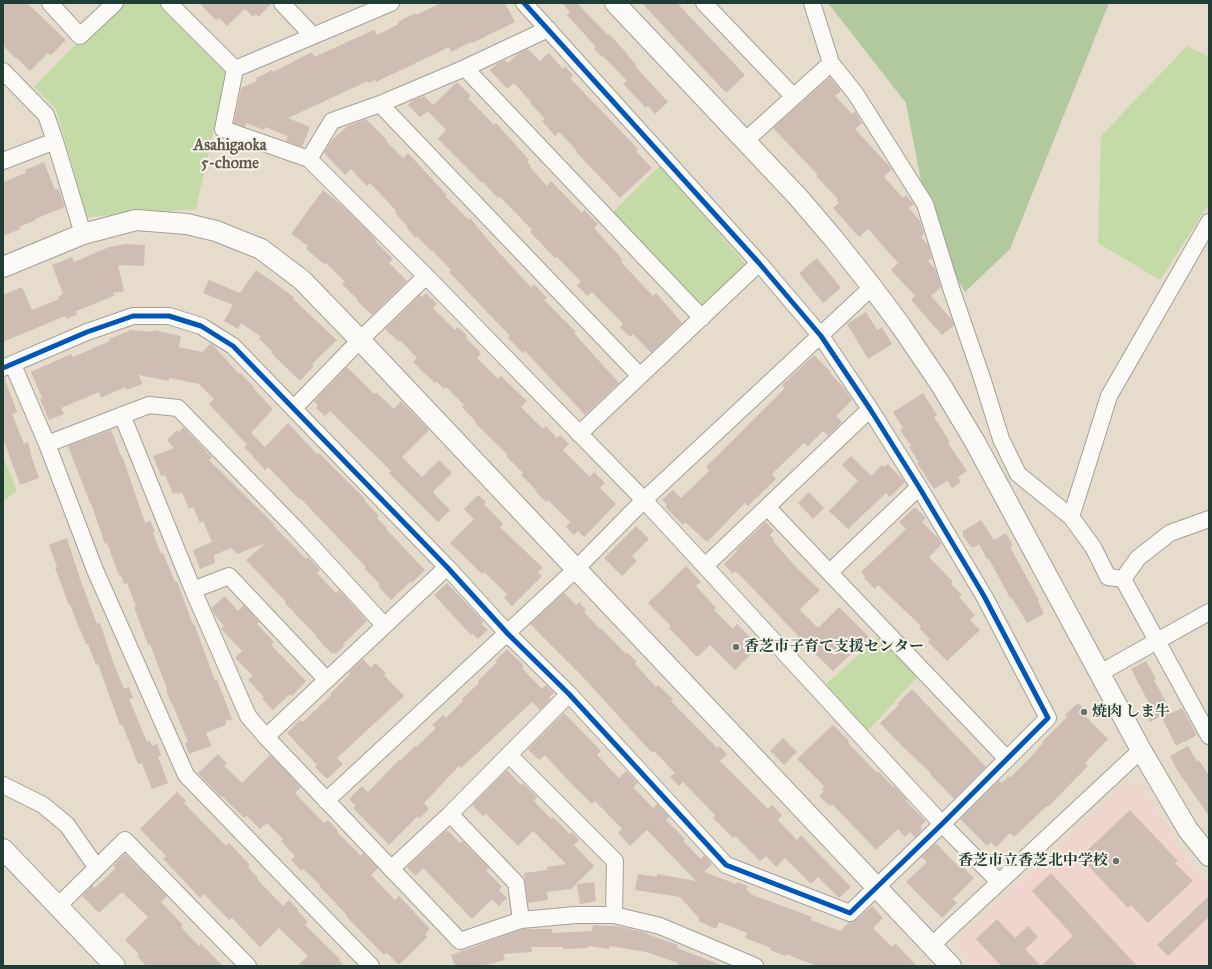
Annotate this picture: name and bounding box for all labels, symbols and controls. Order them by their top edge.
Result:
district label: Asahigaoka 5-chome [193,136,267,174]
place label: 香芝市子育て支援センター [744,638,924,656]
marker: 香芝市子育て支援センター [731,642,741,652]
place label: 焼肉 しま牛 [1092,703,1170,721]
marker: 焼肉 しま牛 [1079,707,1089,717]
place label: 香芝市立香芝北中学校 [958,852,1108,870]
marker: 香芝市立香芝北中学校 [1111,856,1121,866]

